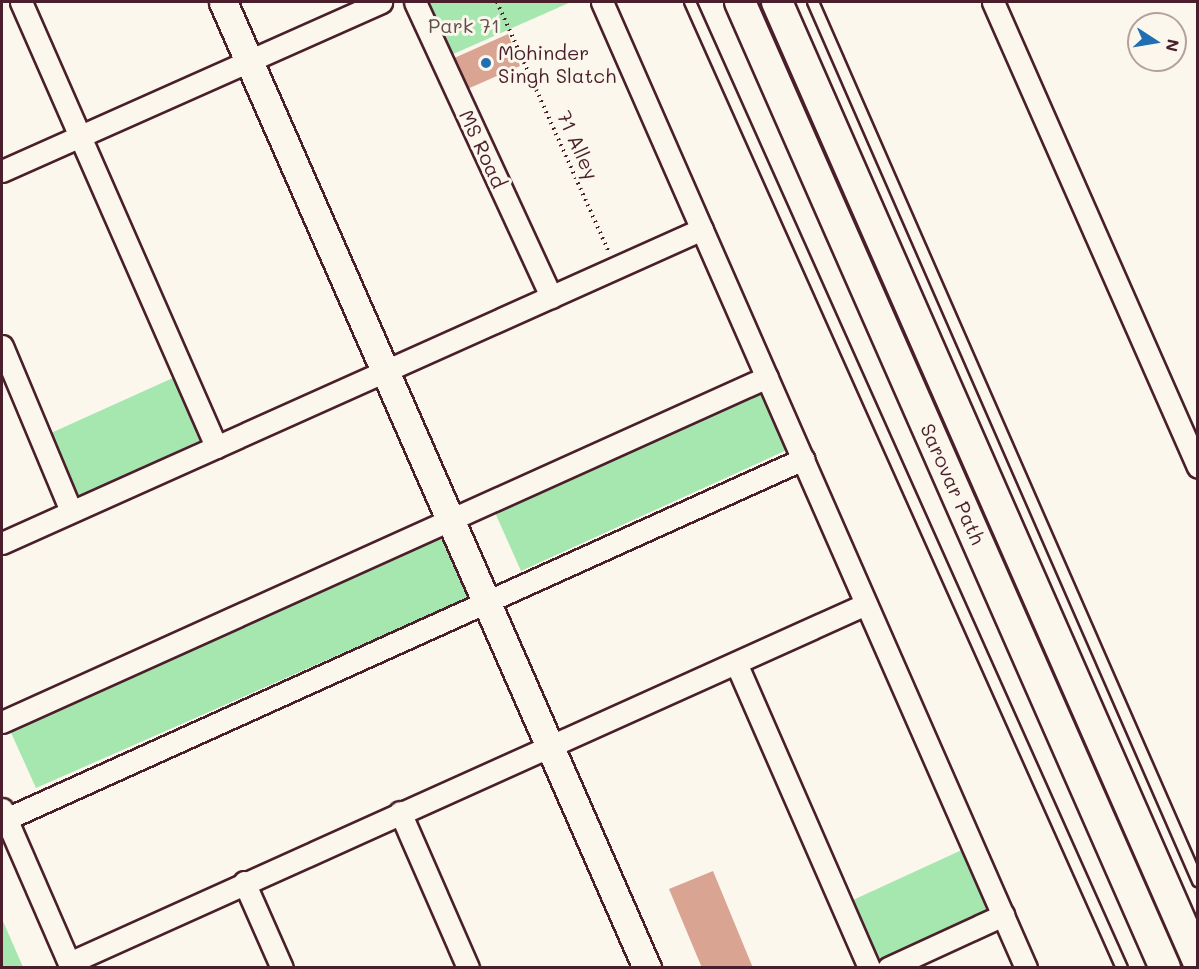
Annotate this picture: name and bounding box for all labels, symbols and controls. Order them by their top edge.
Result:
north arrow [1127,12,1187,72]
park label: Park 71 [428,13,500,37]
text: N [1162,37,1185,54]
place label: Mohinder Singh Slatch [498,40,616,87]
marker: Mohinder Singh Slatch [479,56,493,70]
street label: MS Road [454,106,512,192]
street label: 71 Alley [552,107,604,183]
street label: Sarovar Path [916,420,990,548]

